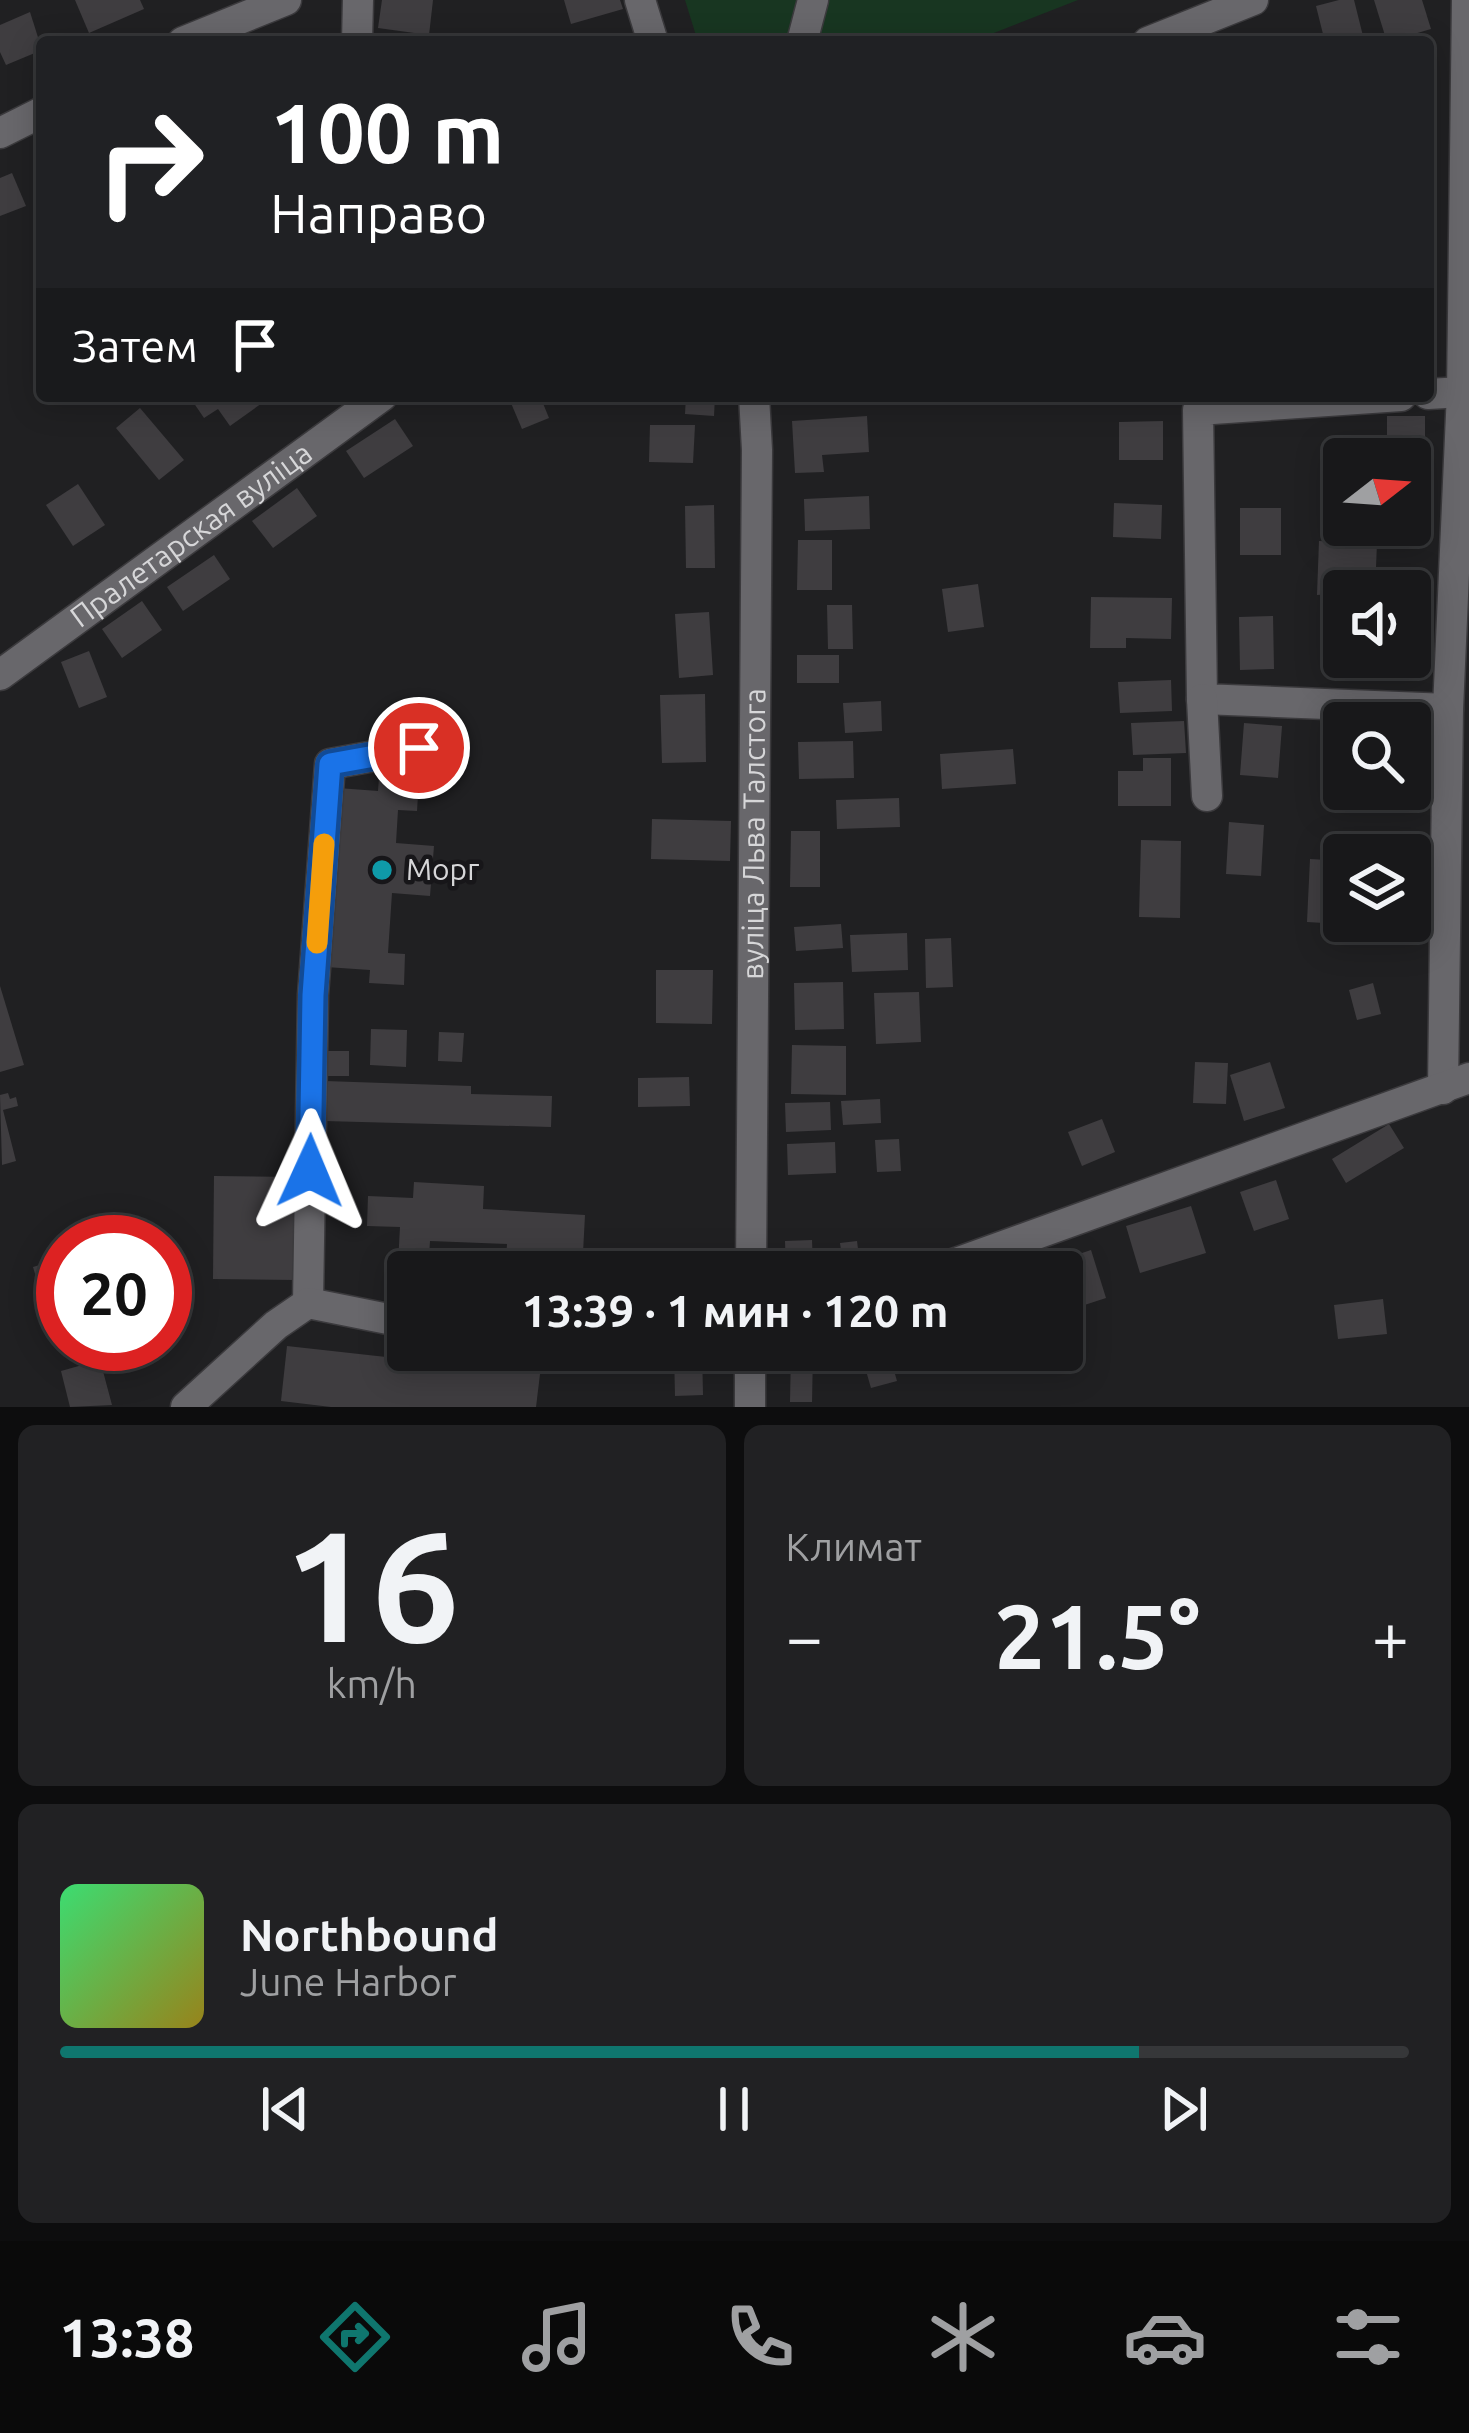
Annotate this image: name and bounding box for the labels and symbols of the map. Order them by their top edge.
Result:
street label: Пралетарская вуліца [64,435,318,634]
north arrow [1323,438,1431,546]
street label: вуліца Льва Талстога [735,688,771,980]
pin [368,697,470,799]
place label: Морг [406,852,479,886]
marker: Морг [369,857,395,883]
position arrow [247,1108,373,1234]
speed limit sign: 20 [36,1215,192,1371]

